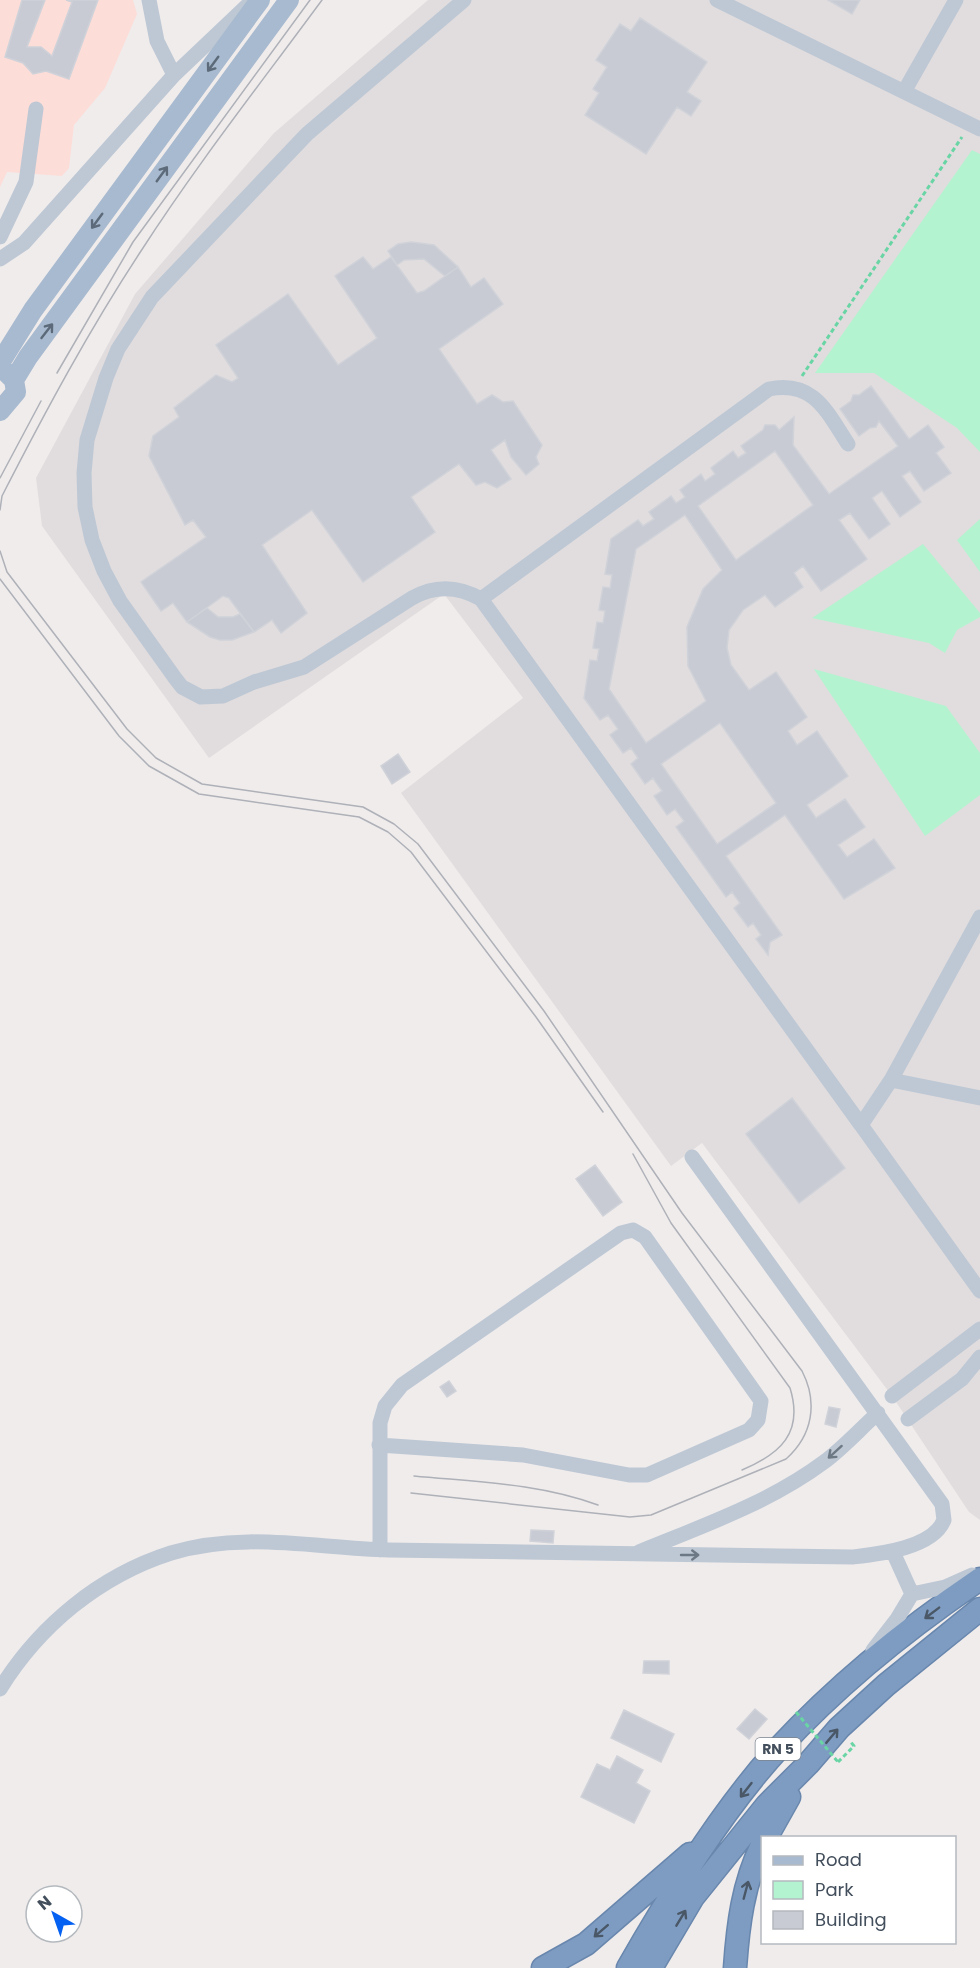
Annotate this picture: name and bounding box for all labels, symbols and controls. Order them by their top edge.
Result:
one-way arrow [207,56,219,72]
one-way arrow [156,166,169,182]
one-way arrow [91,213,104,229]
one-way arrow [41,323,54,339]
one-way arrow [828,1445,843,1459]
one-way arrow [680,1550,700,1561]
one-way arrow [925,1606,941,1619]
one-way arrow [825,1729,839,1744]
road number: RN 5 [756,1738,800,1760]
one-way arrow [739,1782,752,1798]
legend [761,1836,956,1944]
text: Road [815,1847,862,1872]
text: Park [815,1877,854,1902]
one-way arrow [741,1880,752,1899]
north arrow [24,1884,84,1944]
text: N [33,1890,57,1916]
text: Building [815,1907,887,1932]
one-way arrow [675,1910,687,1927]
one-way arrow [594,1924,609,1938]

